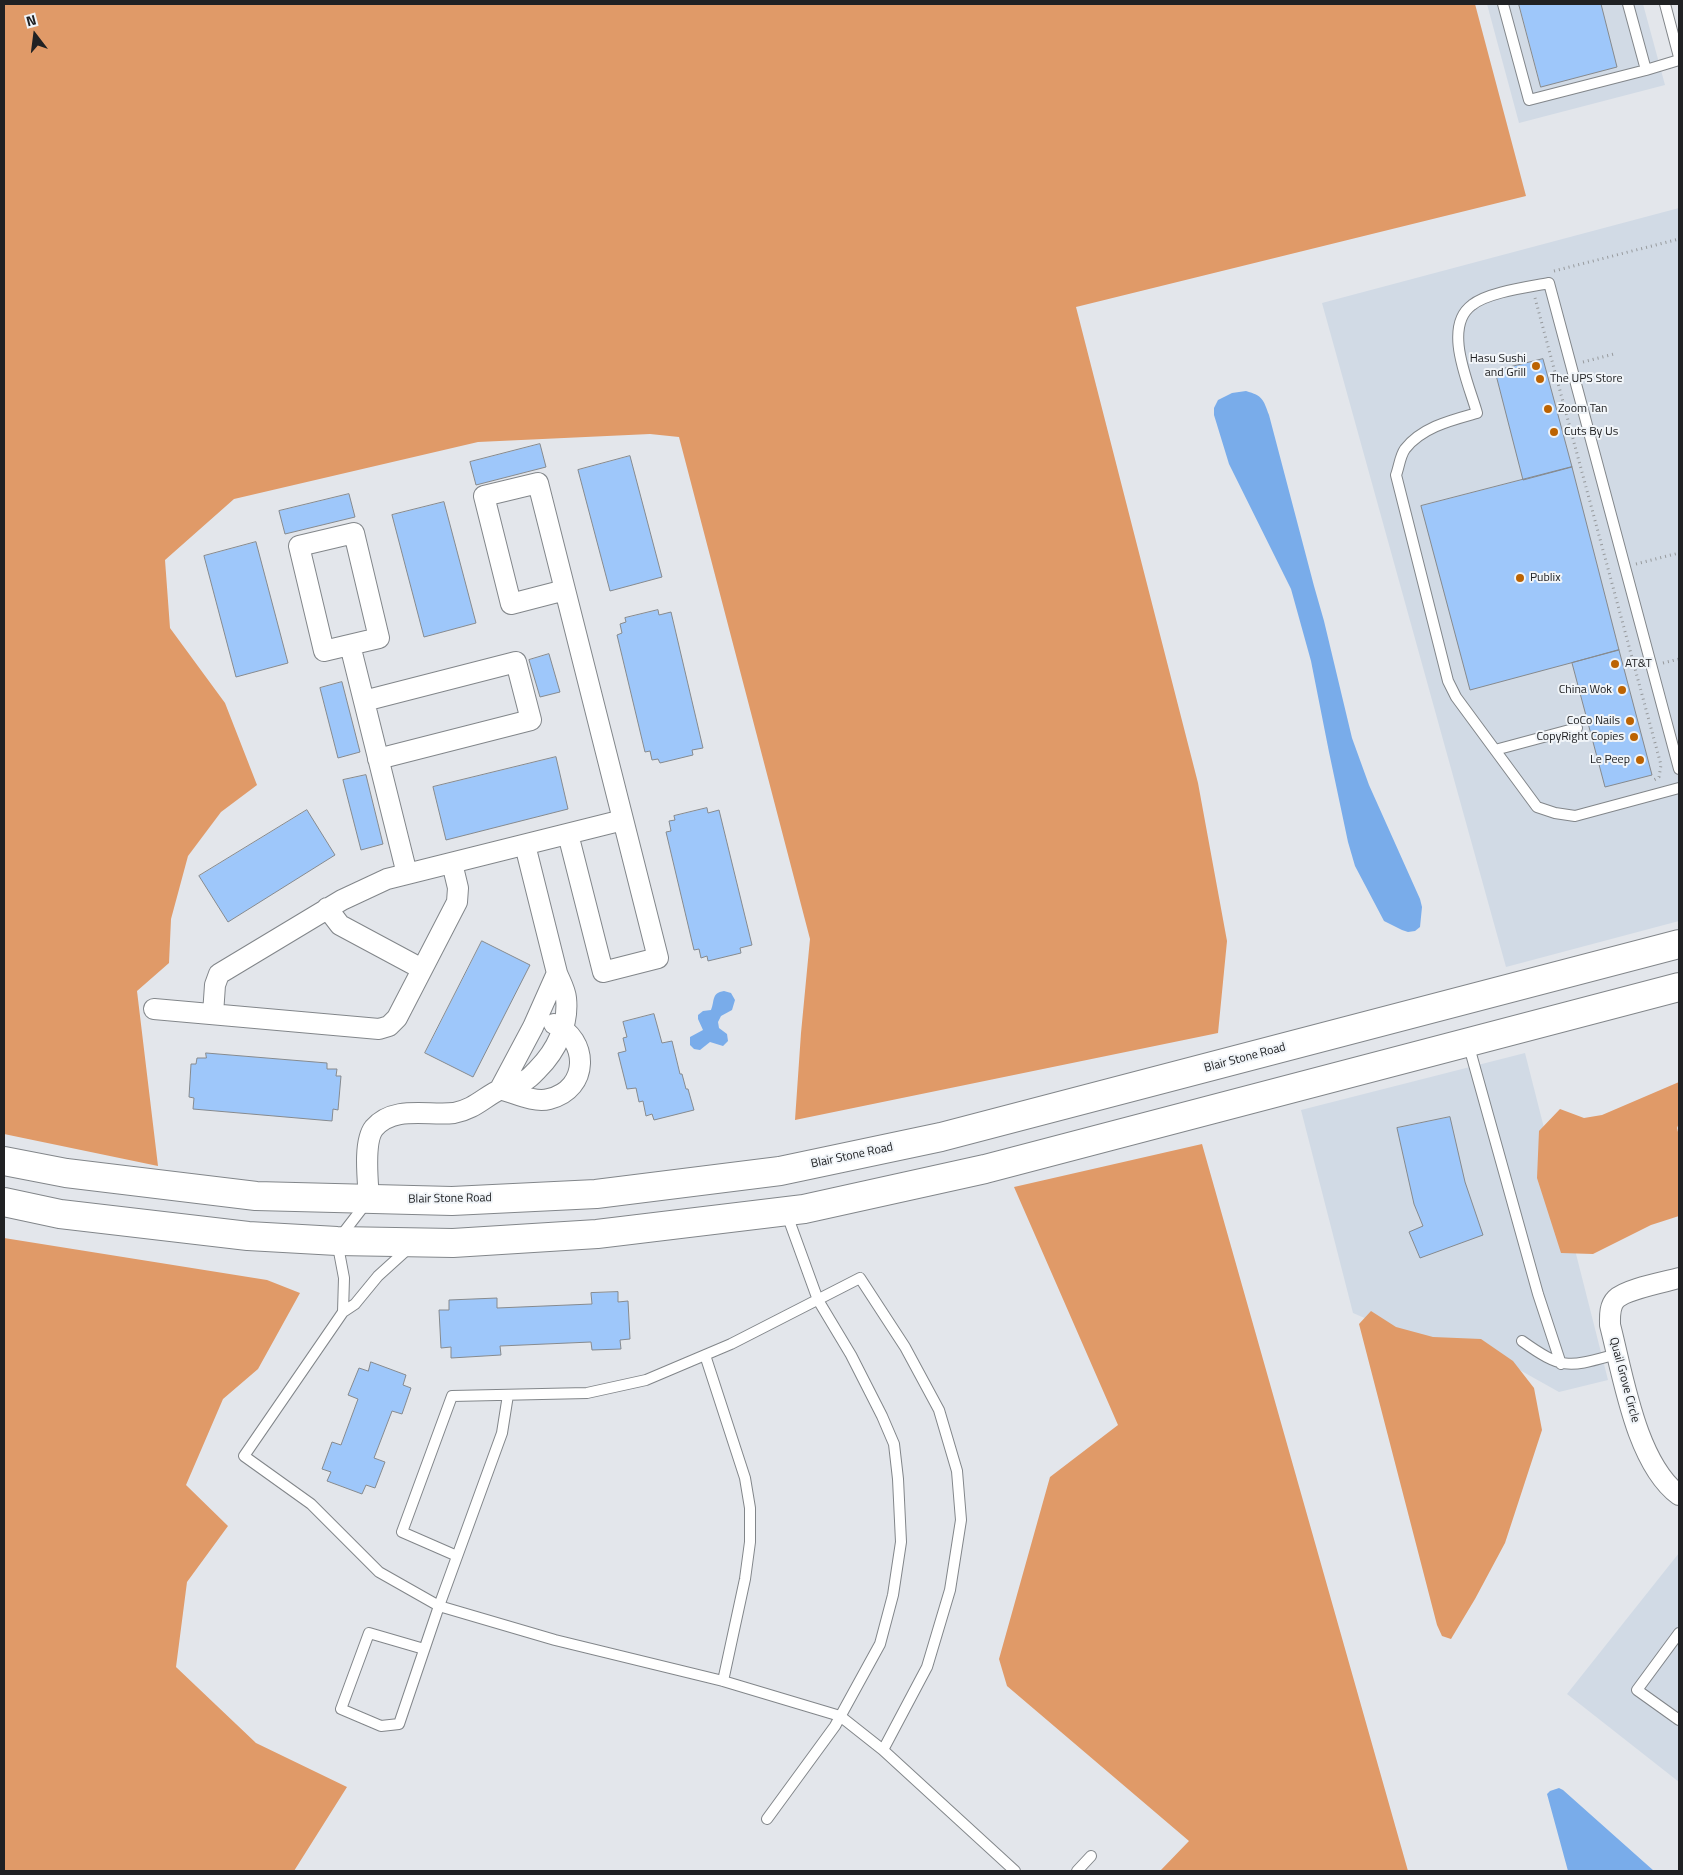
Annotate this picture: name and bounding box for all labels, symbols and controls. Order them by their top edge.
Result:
text: N [24,9,38,31]
north arrow [10,10,60,60]
place label: Hasu Sushi and Grill [1470,352,1526,380]
marker: Hasu Sushi and Grill [1530,360,1542,372]
place label: The UPS Store [1550,372,1622,386]
marker: The UPS Store [1534,373,1546,385]
place label: Zoom Tan [1558,402,1607,416]
marker: Zoom Tan [1542,403,1554,415]
place label: Cuts By Us [1564,425,1618,439]
marker: Cuts By Us [1548,426,1560,438]
place label: Publix [1530,571,1561,585]
marker: Publix [1514,572,1526,584]
place label: AT&T [1625,657,1652,671]
marker: AT&T [1609,658,1621,670]
place label: China Wok [1559,683,1612,697]
marker: China Wok [1616,684,1628,696]
place label: CoCo Nails [1567,714,1620,728]
marker: CoCo Nails [1624,715,1636,727]
place label: CopyRight Copies [1536,730,1624,744]
marker: CopyRight Copies [1628,731,1640,743]
place label: Le Peep [1590,753,1630,767]
marker: Le Peep [1634,754,1646,766]
street label: Blair Stone Road [1203,1040,1287,1076]
street label: Blair Stone Road [810,1140,894,1172]
street label: Blair Stone Road [408,1191,492,1207]
street label: Quail Grove Circle [1606,1336,1642,1424]

